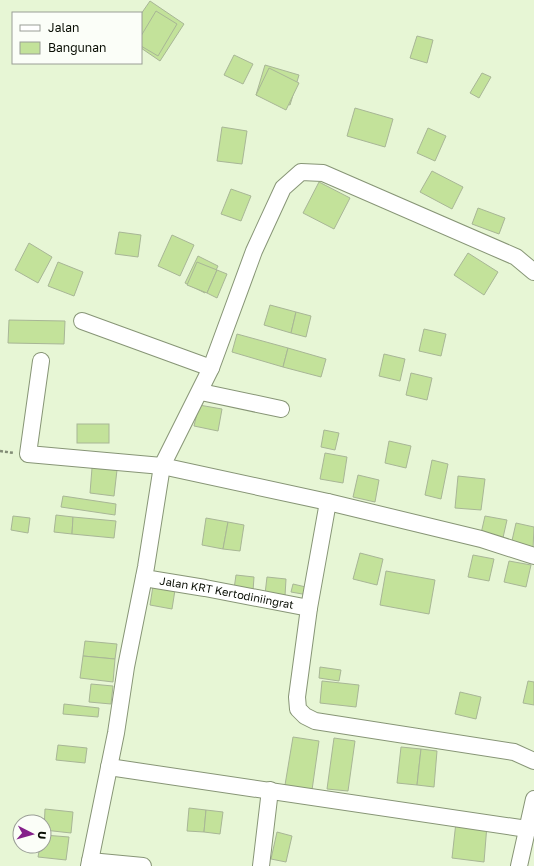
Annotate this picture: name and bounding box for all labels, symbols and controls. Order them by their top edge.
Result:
legend [12,12,142,64]
text: Jalan [48,20,79,35]
text: Bangunan [48,40,106,55]
street label: Jalan KRT Kertodiniingrat [159,574,295,611]
north arrow [12,814,52,854]
text: U [36,830,49,840]

